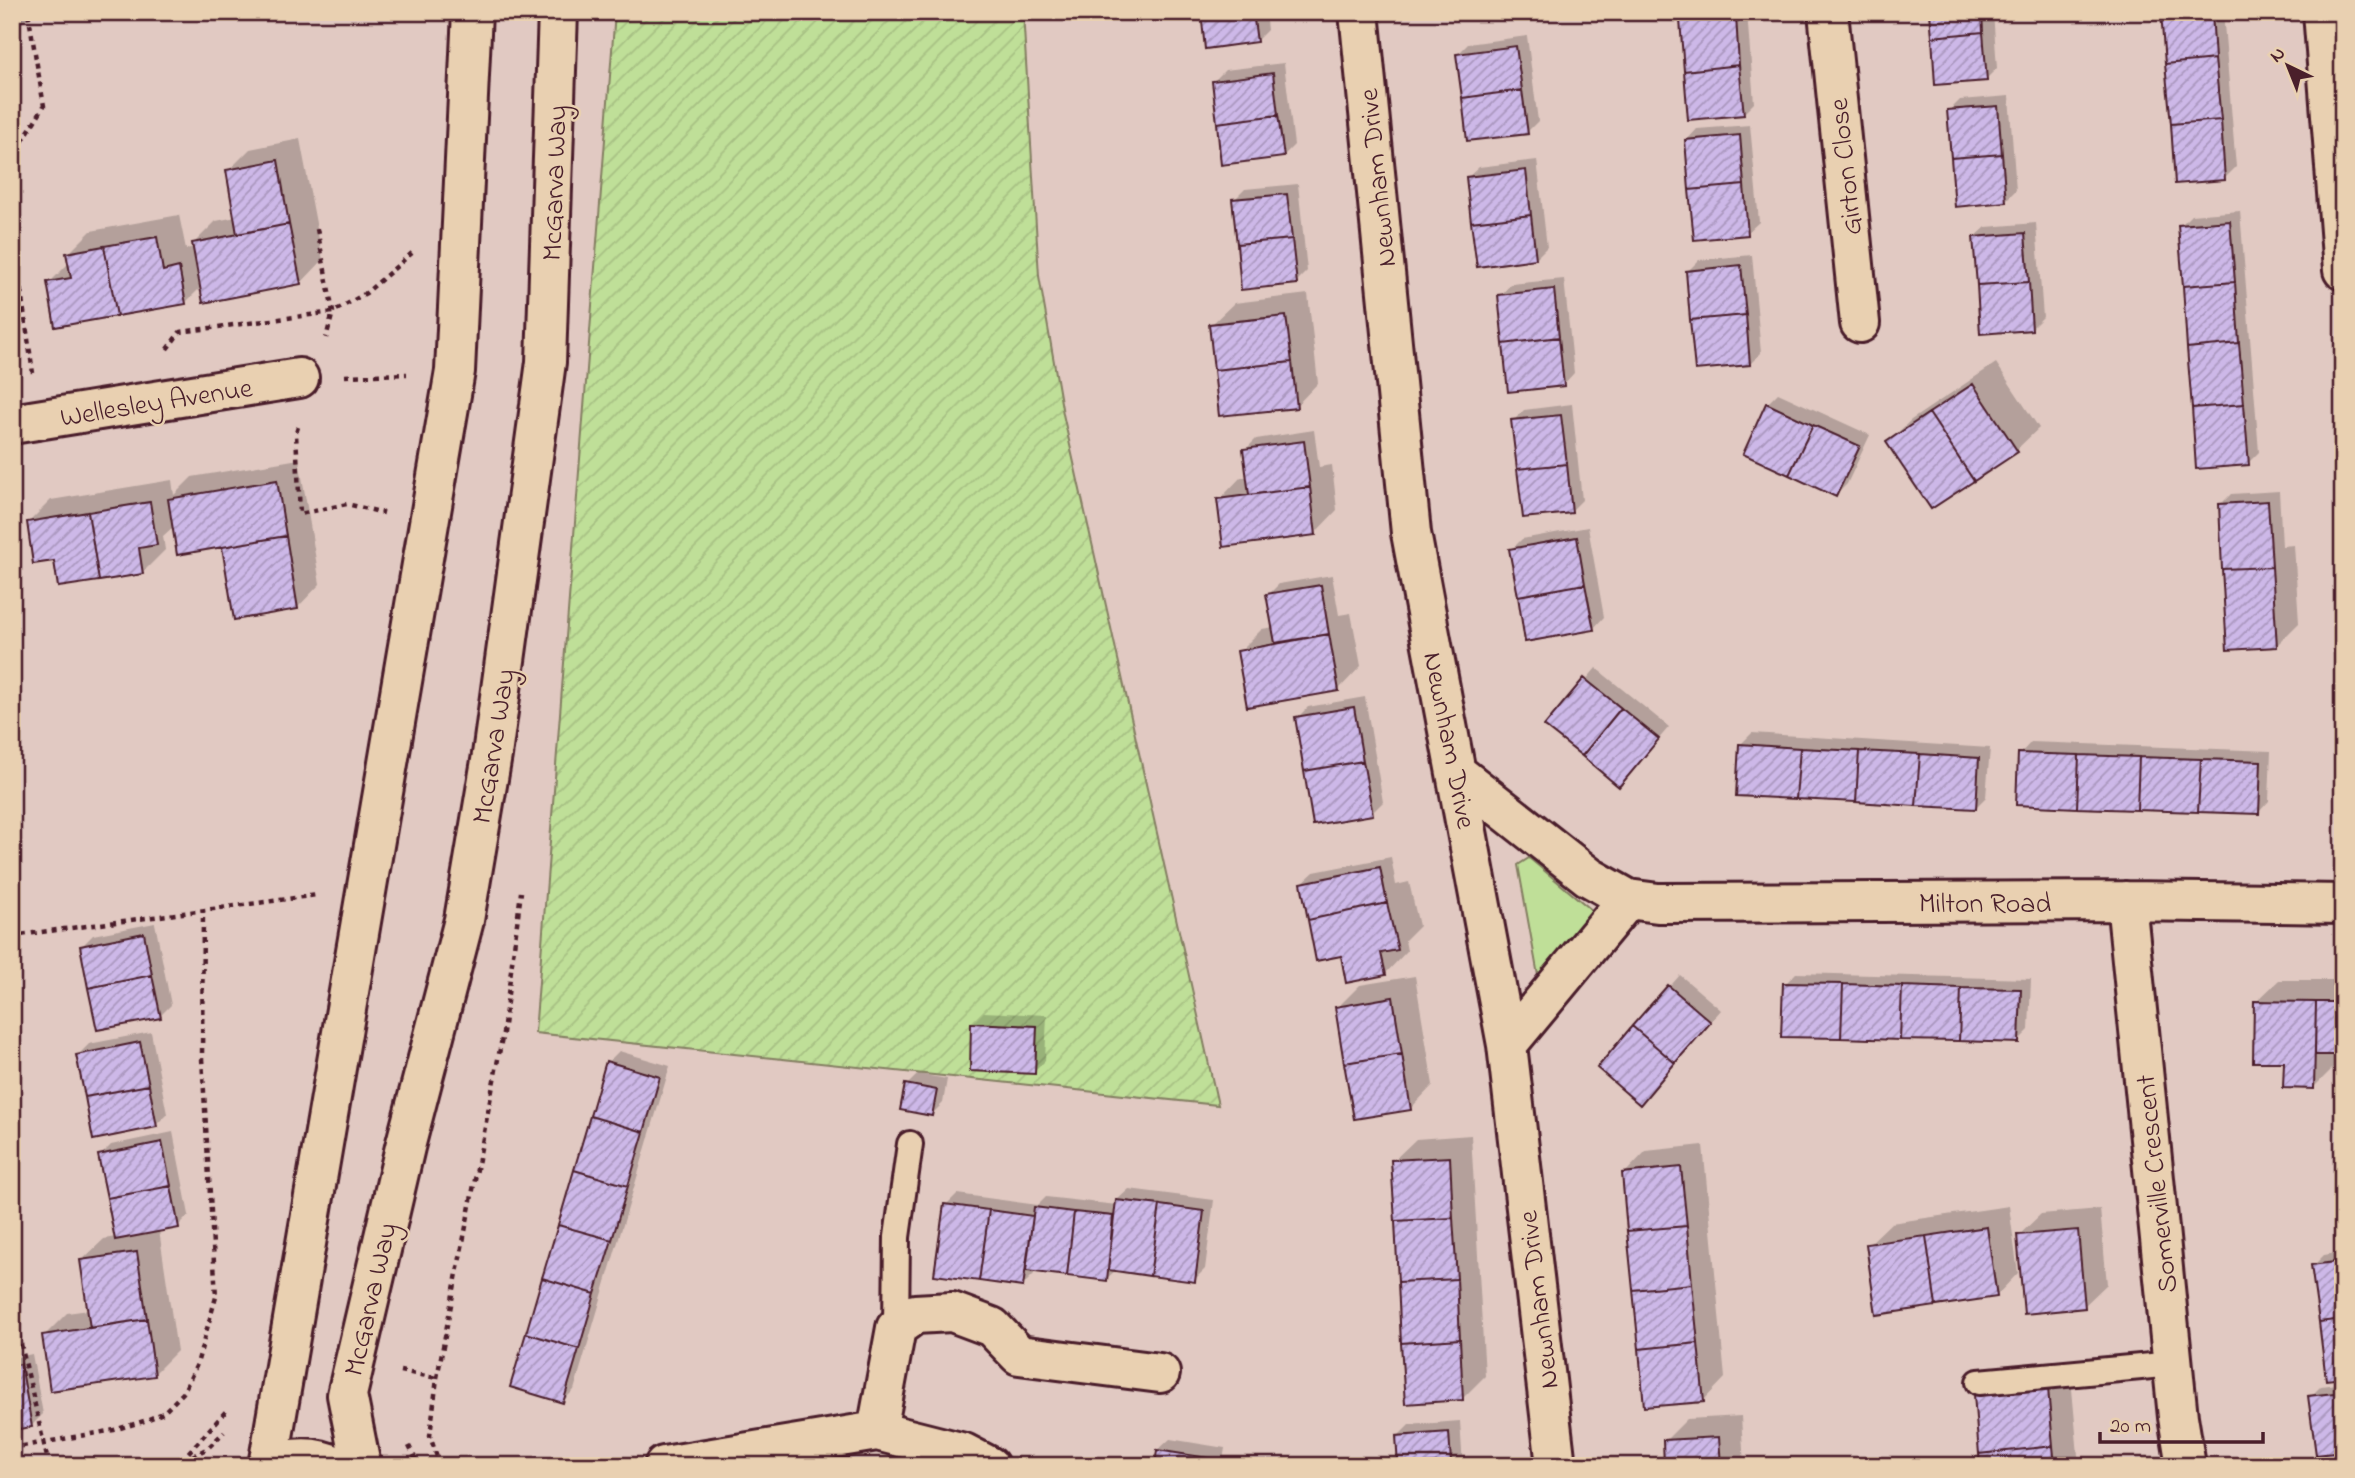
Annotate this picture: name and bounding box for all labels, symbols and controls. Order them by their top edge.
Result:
north arrow [2254,32,2324,102]
text: N [2264,41,2292,70]
street label: Newnham Drive [1350,86,1409,269]
street label: Girton Close [1820,96,1875,237]
street label: McGarva Way [533,104,580,262]
street label: Wellesley Avenue [58,369,256,440]
street label: Newnham Drive [1410,649,1485,833]
street label: McGarva Way [463,666,528,827]
street label: Milton Road [1919,885,2051,926]
street label: Somerville Crescent [2127,1072,2190,1295]
street label: Newnham Drive [1509,1208,1572,1391]
street label: McGarva Way [335,1219,410,1380]
scale bar [2100,1401,2262,1445]
text: 20 m [2110,1412,2151,1442]

